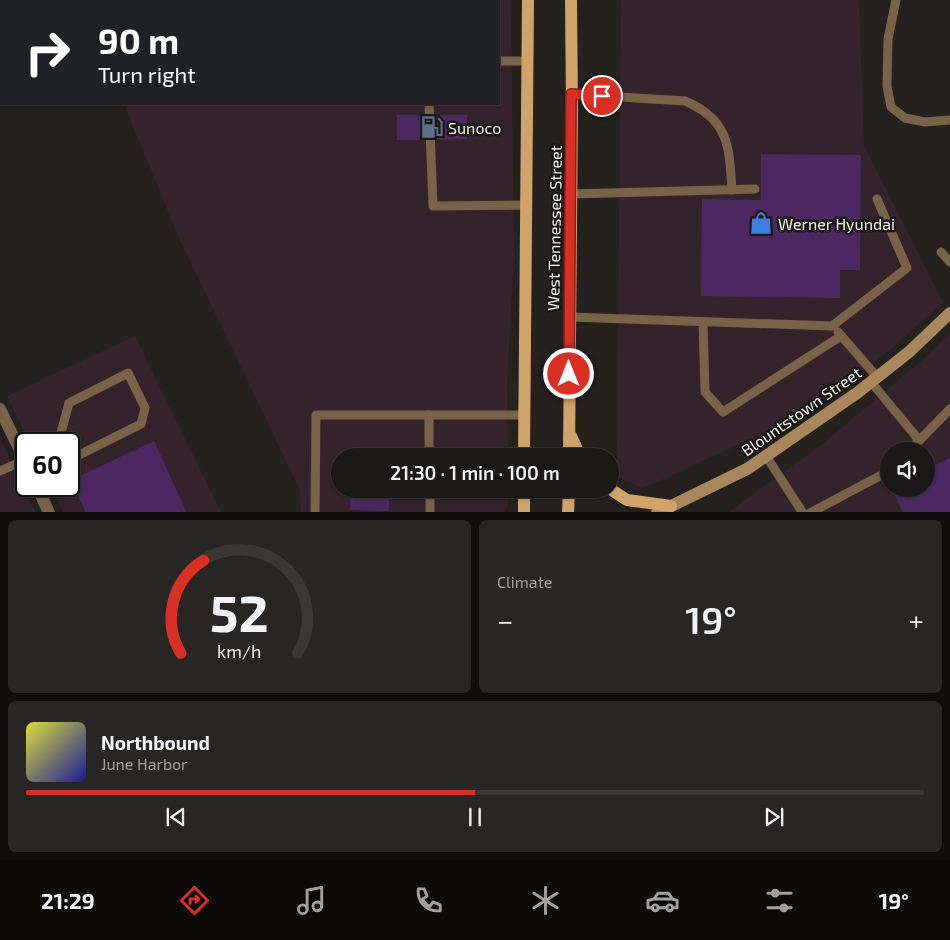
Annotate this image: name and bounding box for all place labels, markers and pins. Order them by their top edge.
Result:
pin [581,75,623,117]
fuel station icon: Sunoco [419,114,445,140]
place label: Sunoco [448,118,501,137]
shop icon: Werner Hyundai [748,210,774,236]
place label: Werner Hyundai [778,214,895,233]

